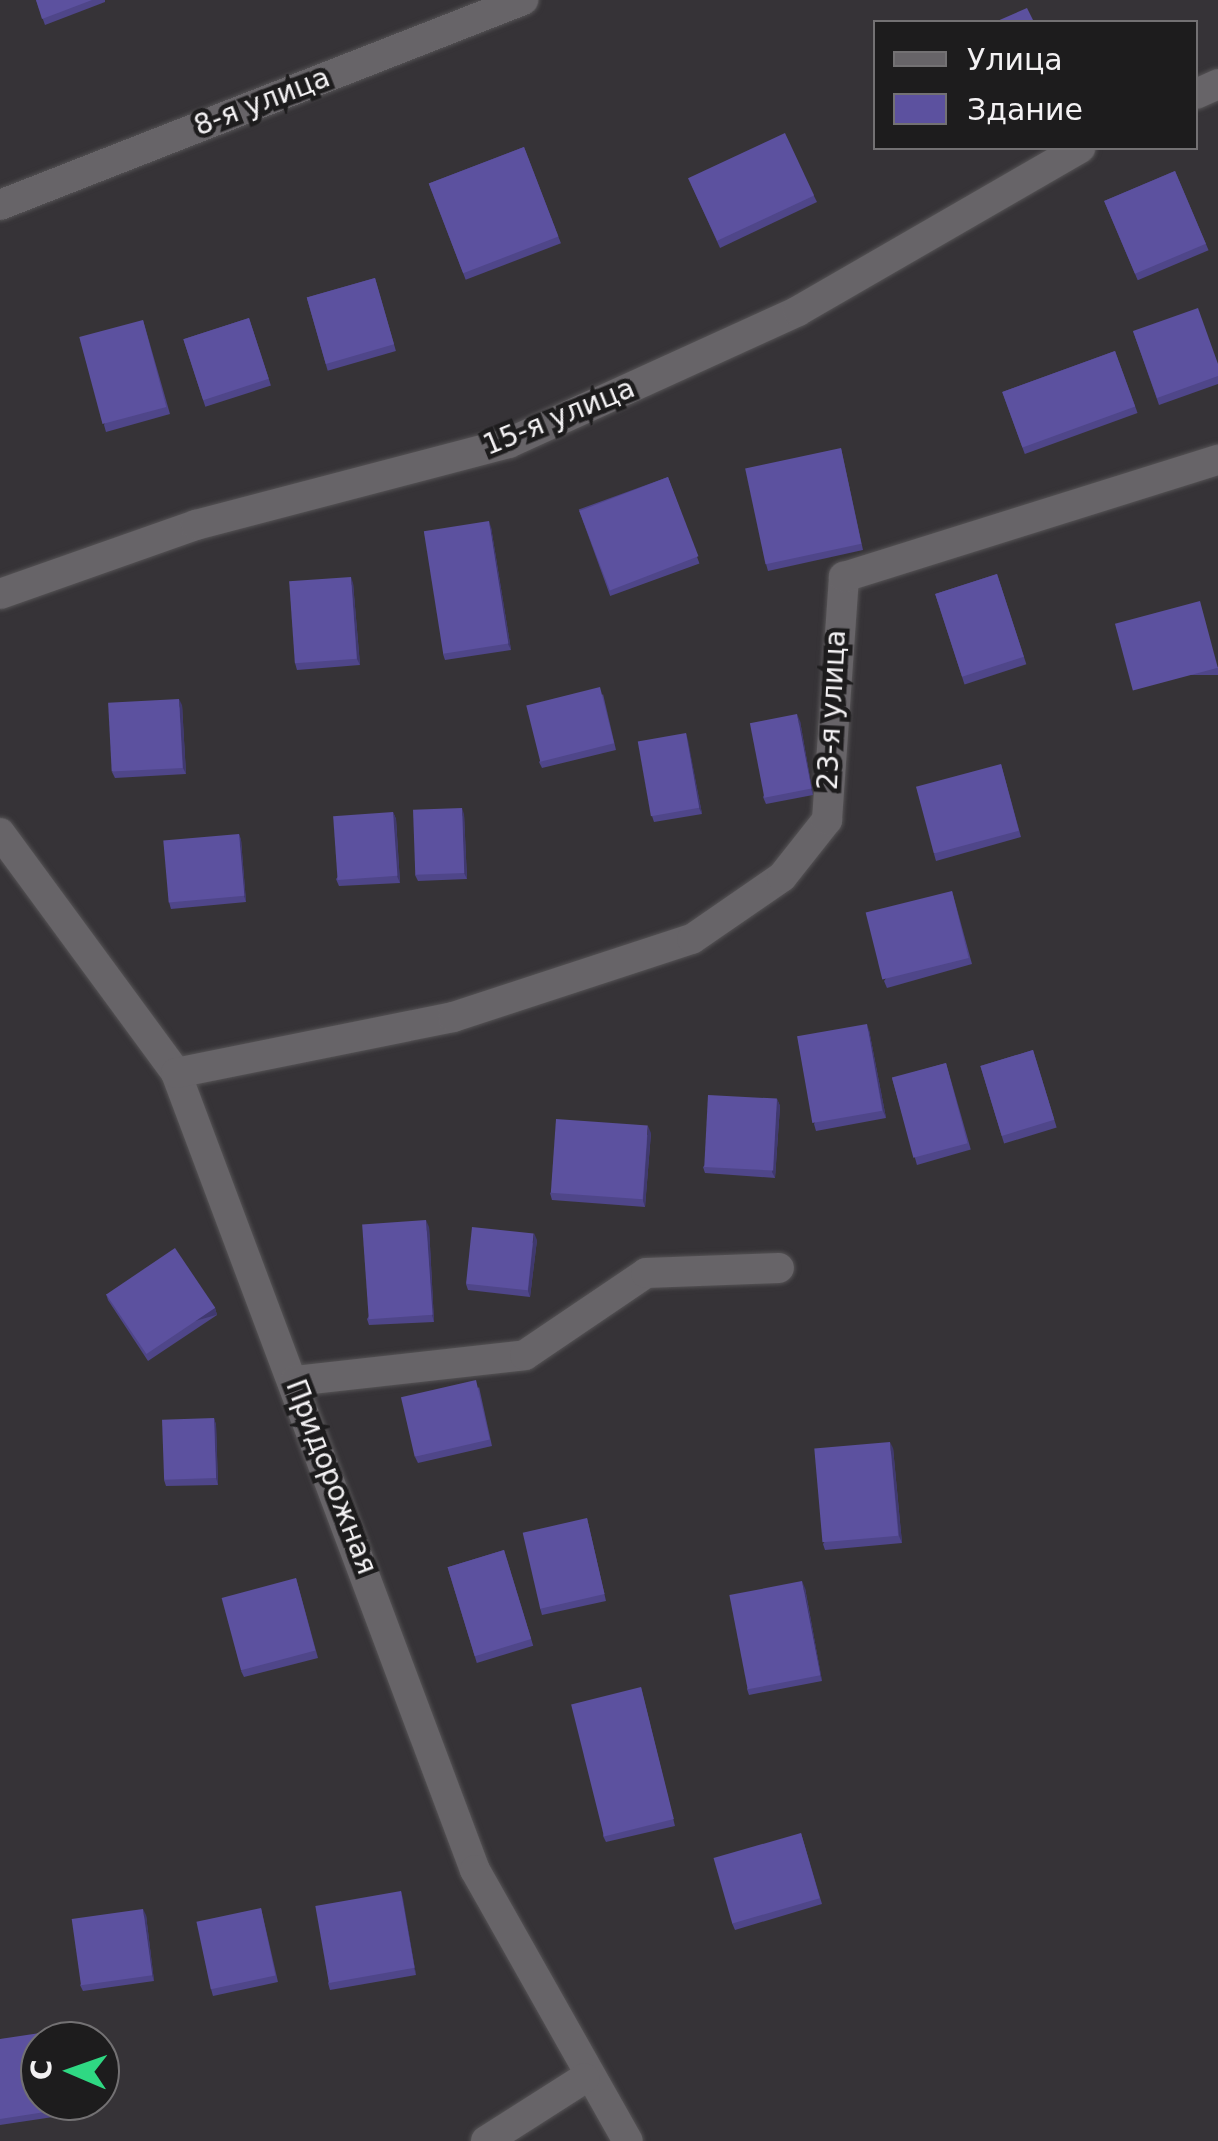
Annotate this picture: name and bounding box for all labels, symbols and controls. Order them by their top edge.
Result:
legend [873,20,1198,150]
text: Улица [967,42,1063,77]
street label: 8-я улица [189,61,335,143]
text: Здание [967,92,1083,127]
street label: 15-я улица [478,371,640,463]
street label: 23-я улица [811,629,853,791]
street label: Придорожная [278,1375,384,1579]
north arrow [20,2021,120,2121]
text: С [25,2059,58,2081]

